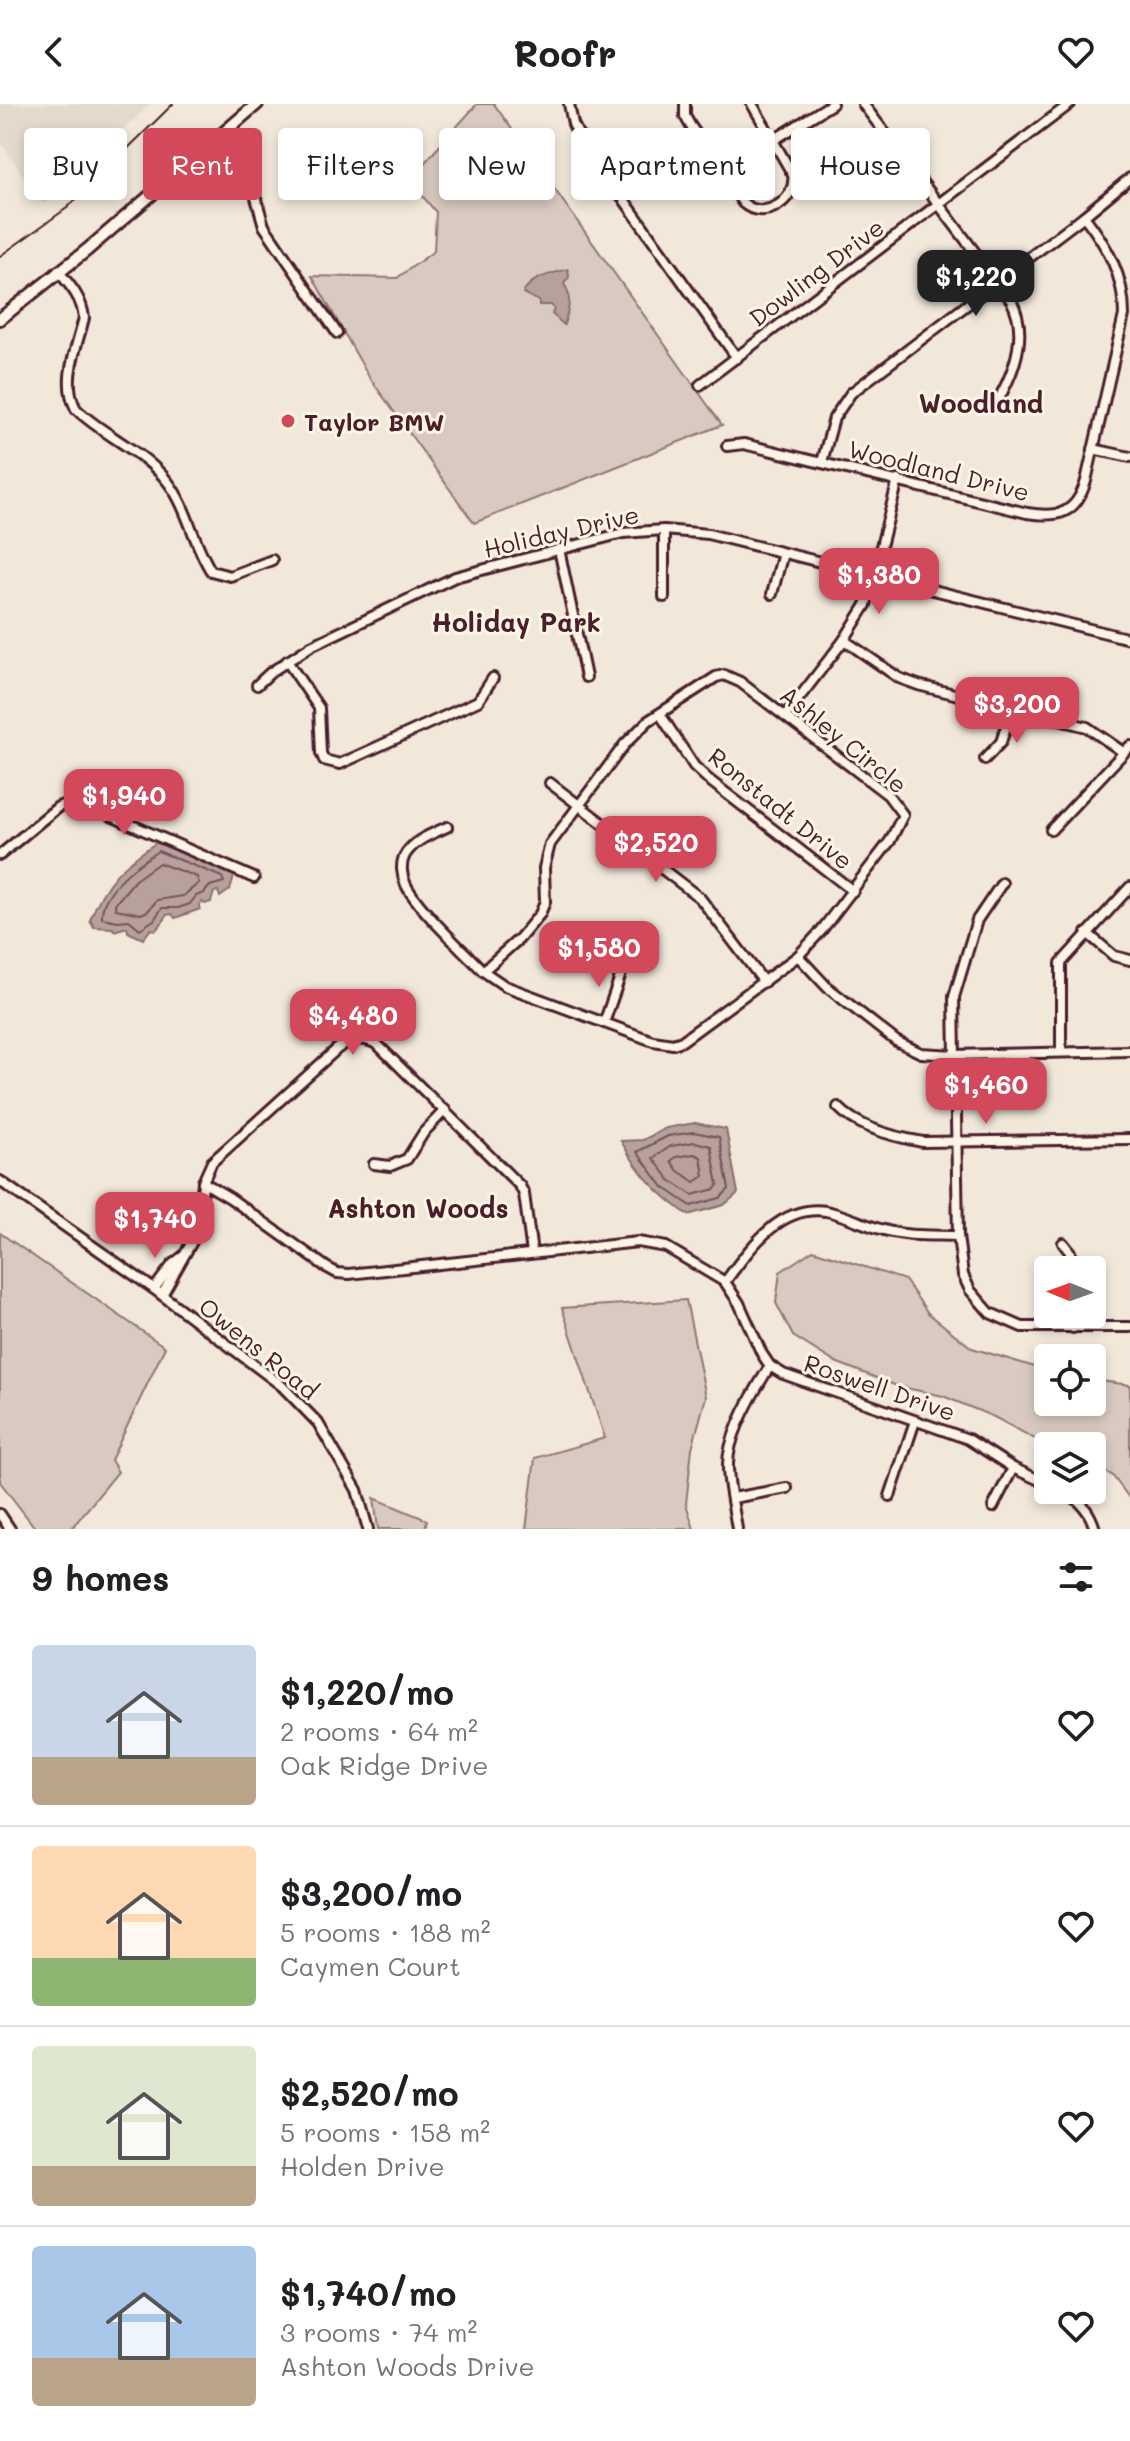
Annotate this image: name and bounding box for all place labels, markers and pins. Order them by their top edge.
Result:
pin: $1,220 [911,250,1041,318]
place label: Taylor BMW [304,406,444,437]
marker: Taylor BMW [279,412,297,430]
pin: $1,380 [814,548,944,616]
pin: $3,200 [952,677,1082,745]
pin: $1,940 [59,769,189,837]
pin: $2,520 [591,816,721,884]
pin: $1,580 [534,921,664,989]
pin: $4,480 [288,989,418,1057]
pin: $1,460 [921,1058,1051,1126]
pin: $1,740 [90,1192,220,1260]

